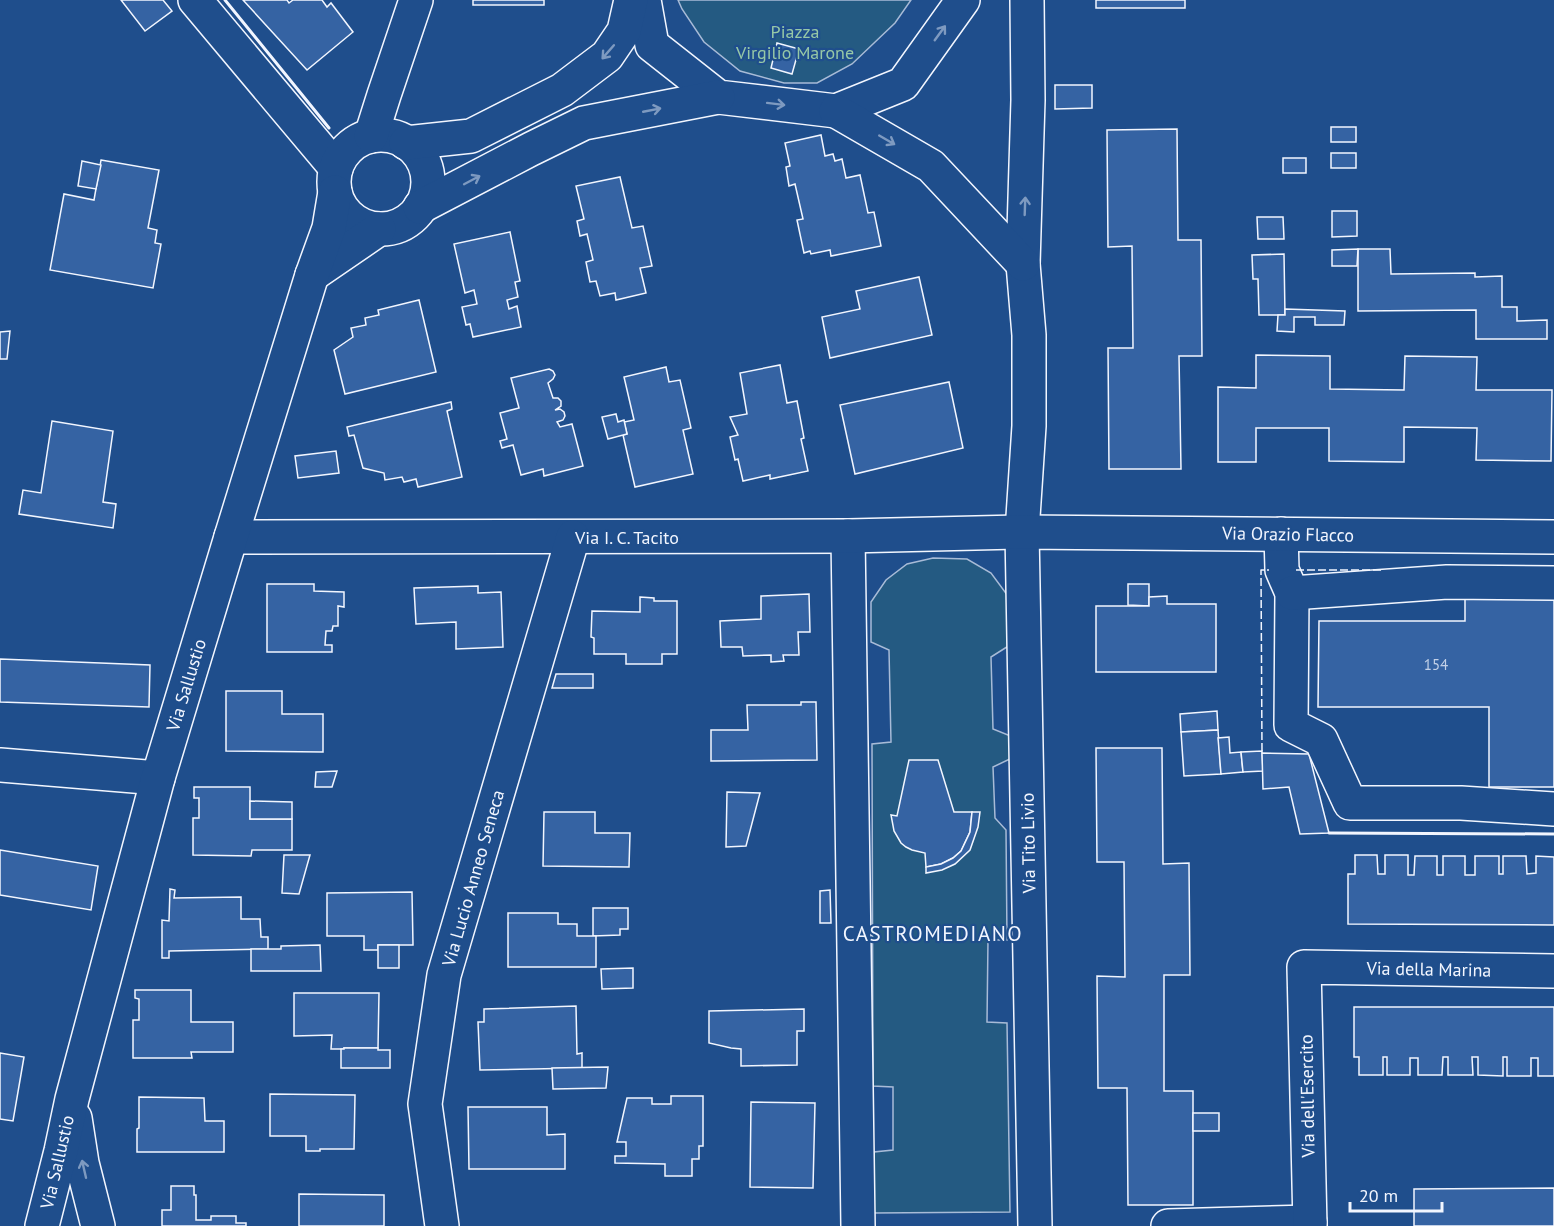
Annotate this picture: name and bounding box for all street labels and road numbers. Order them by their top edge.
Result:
street label: Via Orazio Flacco [1221,521,1354,547]
street label: Via I. C. Tacito [574,526,679,549]
street label: Via Sallustio [161,636,211,735]
street label: Via Lucio Anneo Seneca [437,787,509,970]
street label: Via Tito Livio [1016,792,1040,895]
street label: Via della Marina [1365,956,1492,982]
street label: Via dell'Esercito [1294,1034,1320,1159]
street label: Via Sallustio [35,1113,79,1212]

